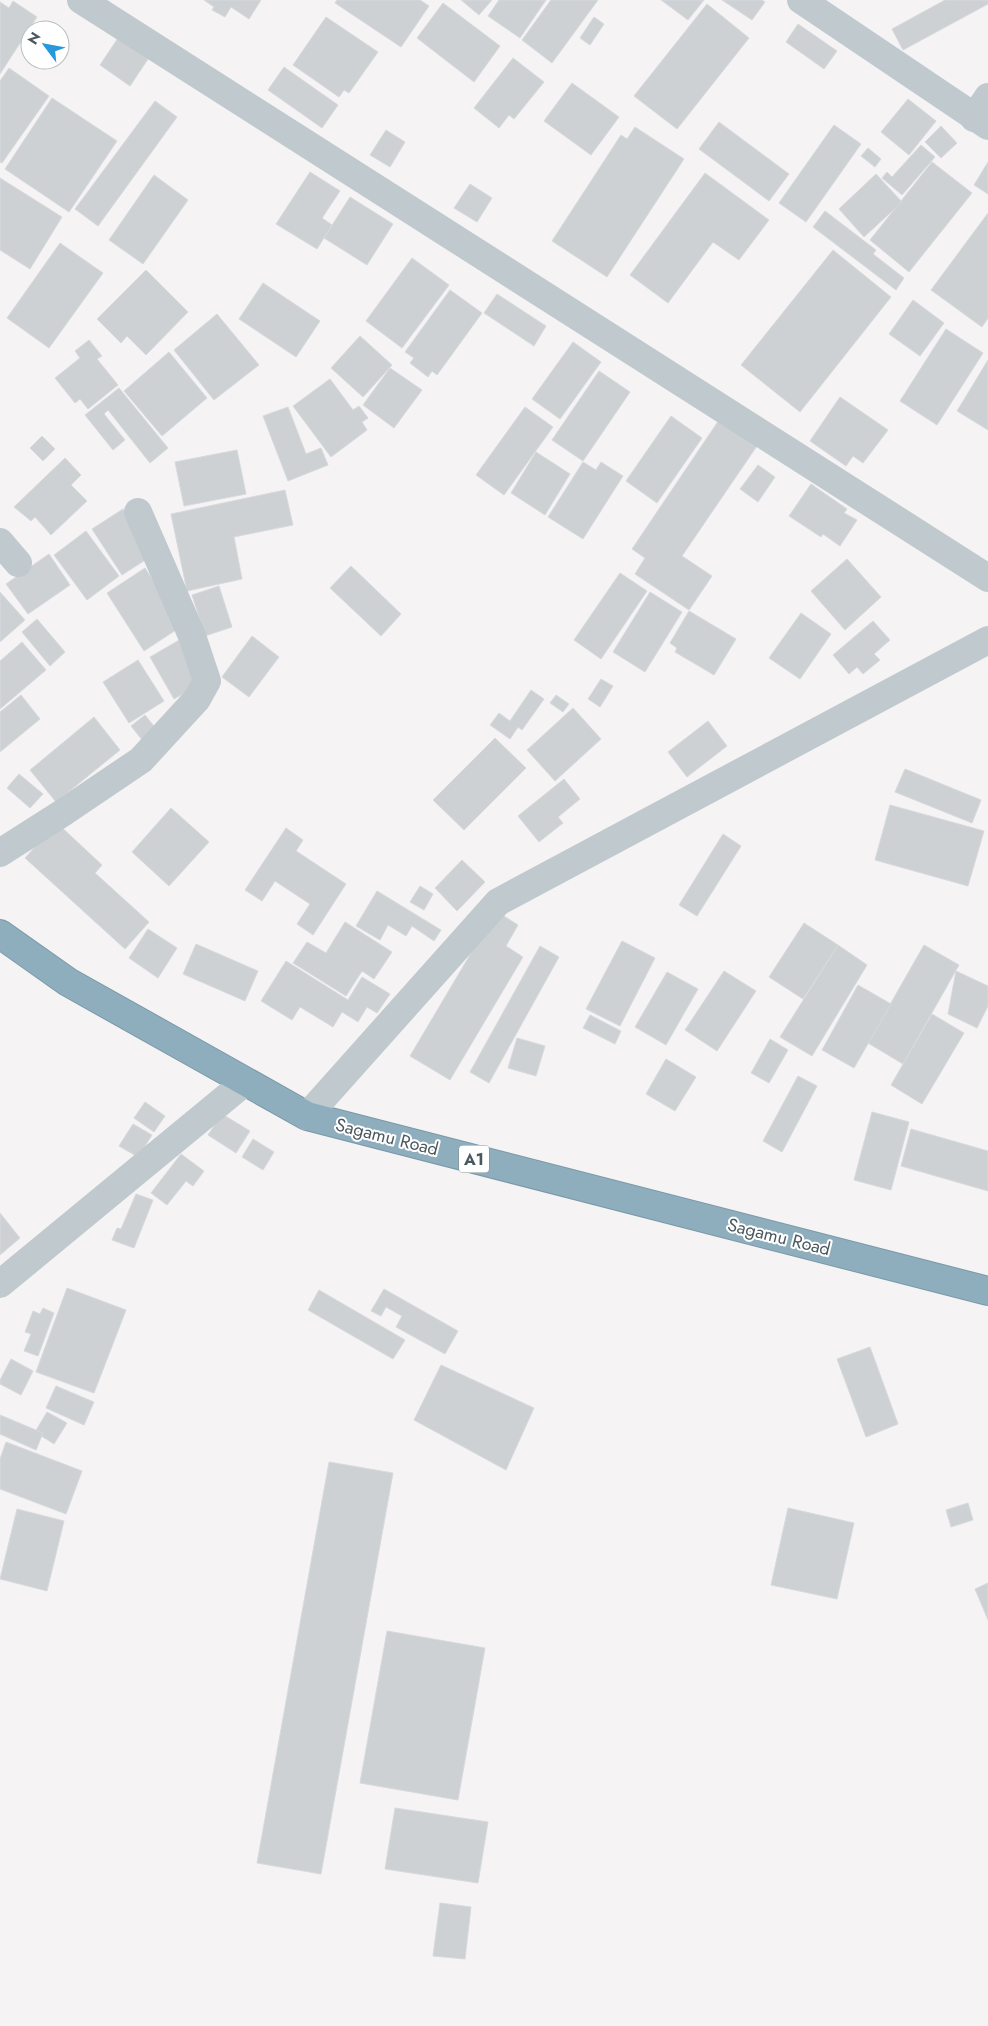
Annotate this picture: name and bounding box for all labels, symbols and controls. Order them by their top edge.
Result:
north arrow [20,20,70,70]
text: N [23,28,45,48]
street label: Sagamu Road [333,1112,441,1162]
road number: A1 [459,1146,489,1172]
street label: Sagamu Road [725,1212,833,1262]

